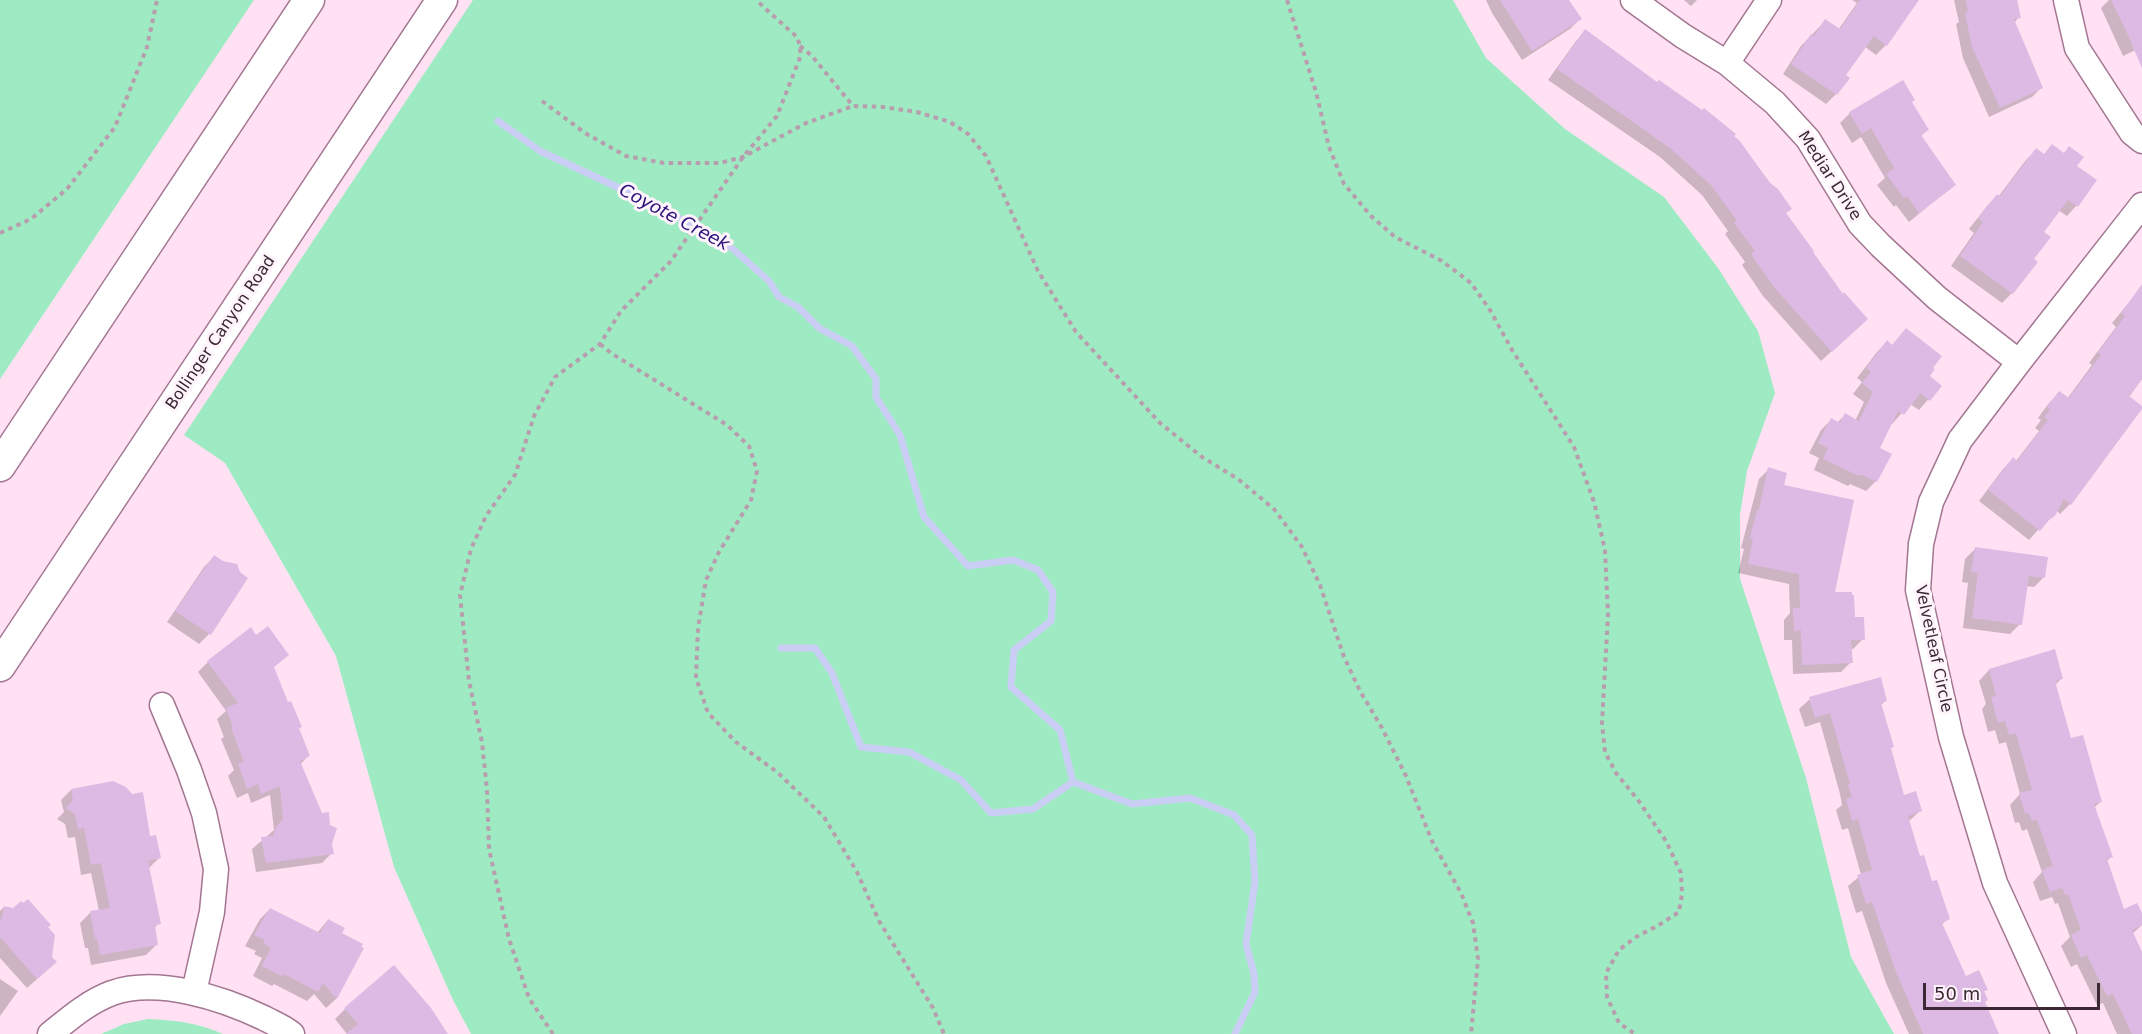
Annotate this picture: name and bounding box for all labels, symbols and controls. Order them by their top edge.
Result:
street label: Mediar Drive [1793,128,1865,224]
water label: Coyote Creek [615,180,733,256]
street label: Bollinger Canyon Road [162,252,280,414]
street label: Velvetleaf Circle [1910,584,1956,714]
scale bar [1926,971,2103,1009]
text: 50 m [1934,983,1980,1004]

